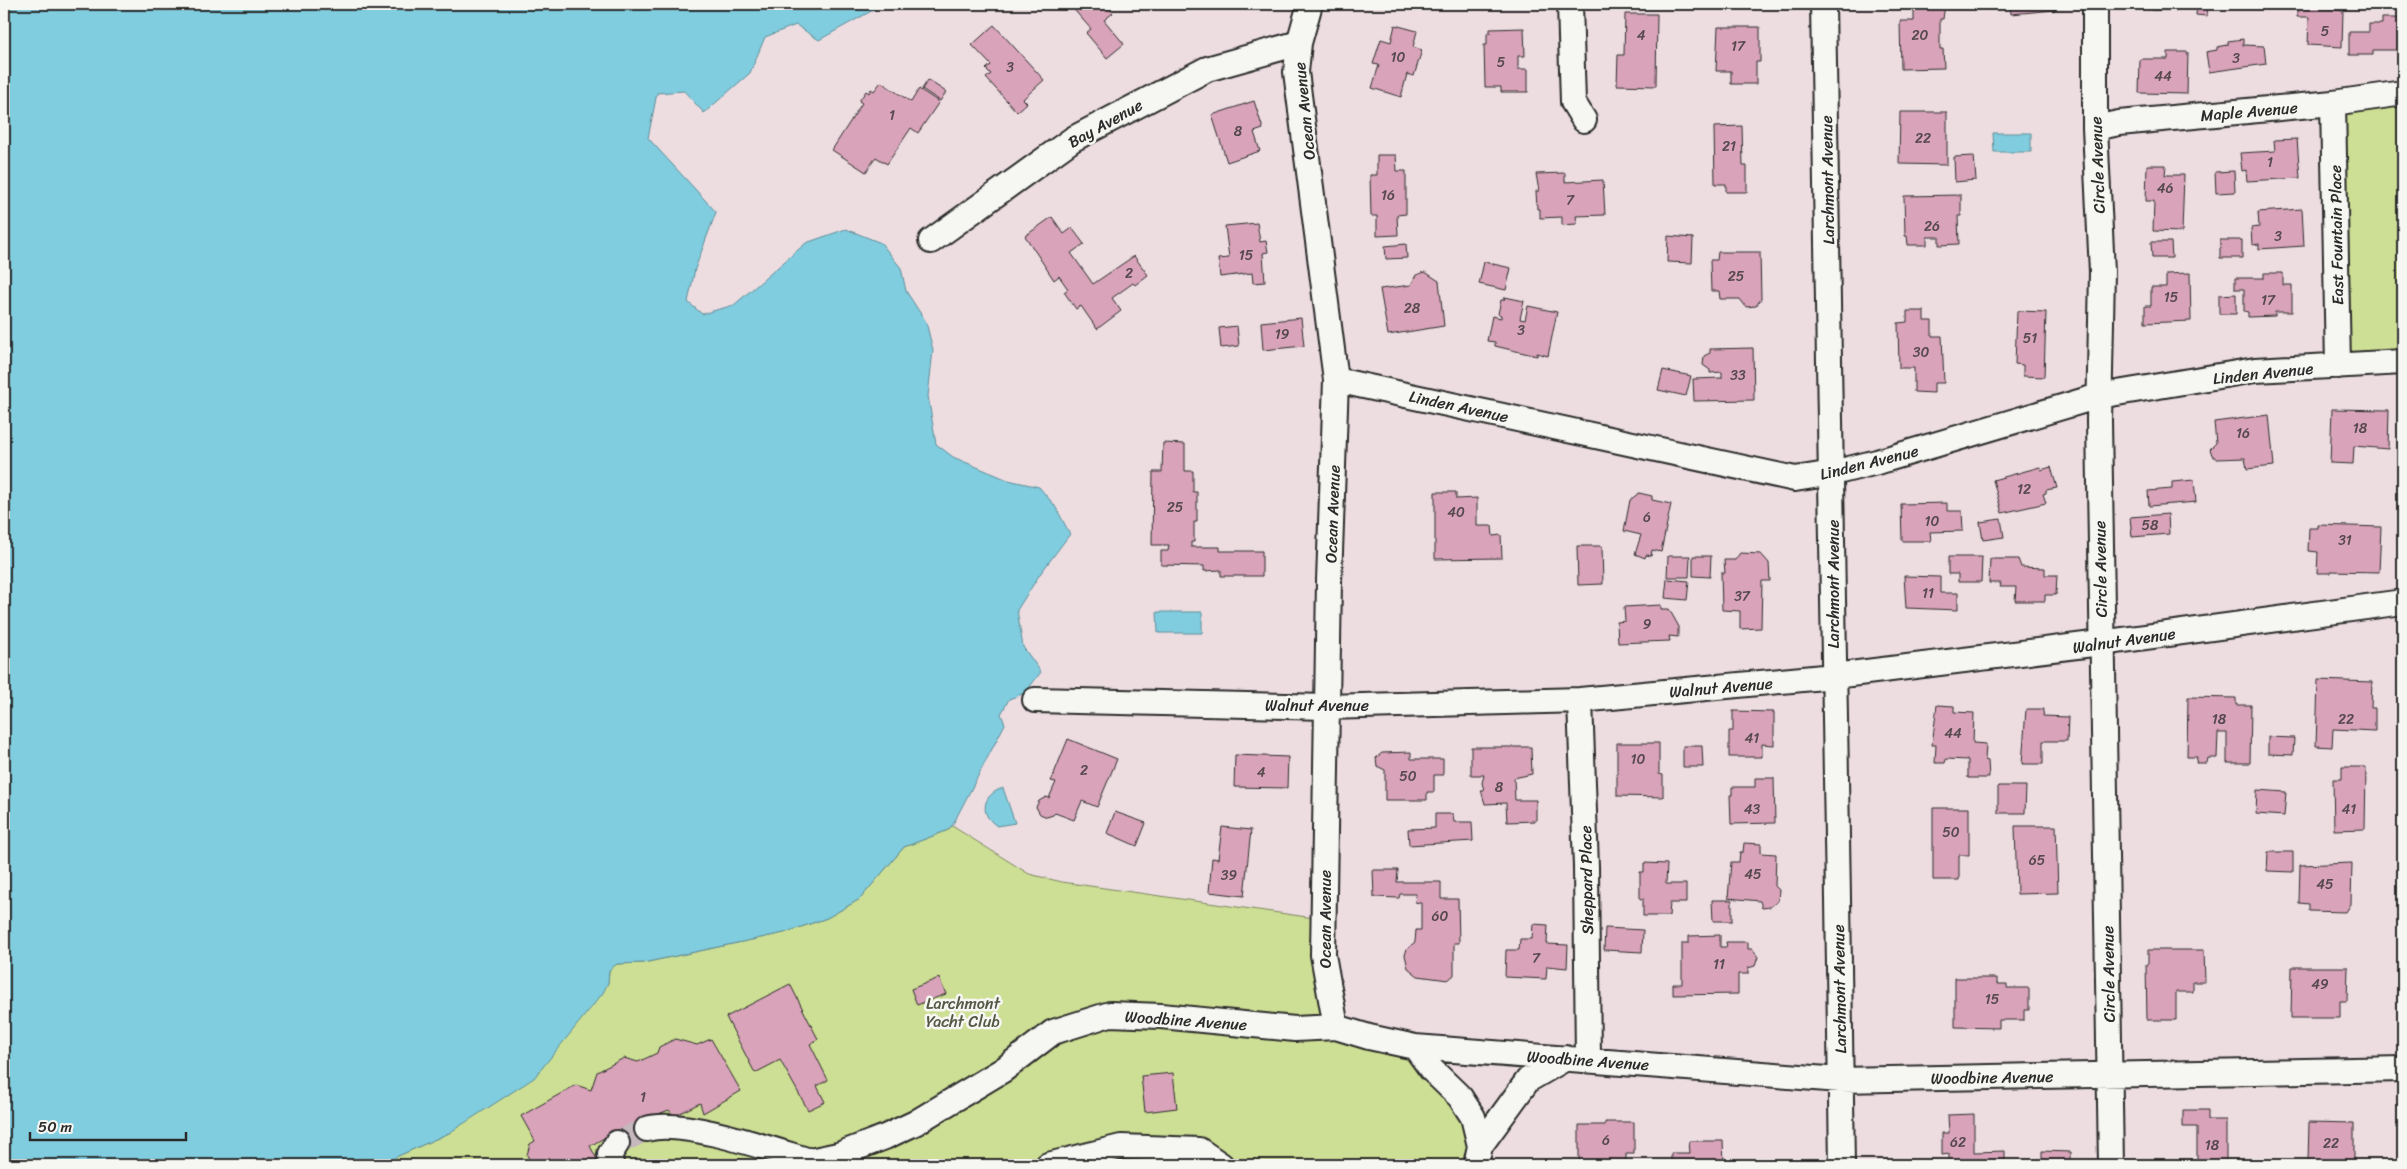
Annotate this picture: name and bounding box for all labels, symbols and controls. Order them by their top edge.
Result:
house number: 5 [2321,19,2330,44]
house number: 4 [1637,23,1646,48]
house number: 20 [1912,23,1929,48]
house number: 17 [1731,34,1746,59]
house number: 10 [1391,45,1406,70]
house number: 3 [2232,46,2240,71]
house number: 5 [1497,50,1506,75]
house number: 3 [1006,55,1014,80]
street label: Ocean Avenue [1285,61,1324,161]
house number: 44 [2154,64,2172,89]
street label: Bay Avenue [1062,91,1148,156]
street label: Maple Avenue [2199,93,2299,130]
house number: 1 [889,103,895,128]
street label: Larchmont Avenue [1812,115,1843,245]
street label: Circle Avenue [2081,116,2114,214]
house number: 8 [1234,119,1243,144]
house number: 22 [1915,126,1931,151]
house number: 21 [1722,134,1736,159]
house number: 1 [2267,150,2273,175]
street label: East Fountain Place [2321,165,2352,305]
house number: 46 [2157,176,2173,201]
house number: 16 [1381,183,1395,208]
house number: 7 [1566,188,1575,213]
house number: 26 [1924,214,1940,239]
house number: 3 [2274,224,2282,249]
house number: 15 [1239,243,1254,268]
house number: 2 [1125,261,1133,286]
house number: 25 [1728,264,1745,289]
house number: 15 [2164,285,2179,310]
house number: 17 [2261,288,2276,313]
house number: 28 [1404,296,1421,321]
house number: 3 [1517,318,1525,343]
house number: 19 [1275,322,1290,347]
house number: 51 [2023,326,2037,351]
house number: 30 [1913,340,1929,365]
street label: Linden Avenue [2211,354,2315,393]
house number: 33 [1730,363,1746,388]
street label: Linden Avenue [1406,382,1511,431]
house number: 18 [2353,416,2368,441]
house number: 16 [2236,421,2250,446]
street label: Linden Avenue [1817,436,1922,489]
street label: Ocean Avenue [1316,464,1349,564]
house number: 12 [2017,477,2031,502]
house number: 25 [1167,495,1184,520]
house number: 40 [1447,500,1465,525]
house number: 6 [1643,505,1651,530]
house number: 10 [1925,509,1940,534]
house number: 58 [2142,513,2159,538]
street label: Larchmont Avenue [1819,519,1848,649]
street label: Circle Avenue [2085,520,2116,618]
house number: 31 [2338,528,2352,553]
house number: 11 [1922,581,1934,606]
house number: 37 [1734,584,1751,609]
house number: 9 [1643,612,1652,637]
street label: Walnut Avenue [2071,619,2177,662]
street label: Walnut Avenue [1668,669,1774,706]
street label: Walnut Avenue [1265,691,1369,720]
house number: 18 [2212,707,2227,732]
house number: 22 [2338,707,2354,732]
house number: 44 [1944,721,1962,746]
house number: 41 [1745,726,1759,751]
house number: 10 [1631,747,1646,772]
house number: 2 [1080,758,1088,783]
house number: 4 [1257,760,1266,785]
house number: 50 [1399,764,1417,789]
house number: 8 [1495,775,1504,800]
house number: 43 [1744,797,1761,822]
house number: 41 [2342,797,2356,822]
house number: 50 [1942,820,1960,845]
street label: Sheppard Place [1571,825,1602,935]
house number: 65 [2029,848,2046,873]
house number: 45 [1744,862,1762,887]
house number: 39 [1221,863,1238,888]
street label: Ocean Avenue [1311,870,1340,968]
house number: 45 [2316,872,2334,897]
house number: 60 [1432,904,1449,929]
street label: Larchmont Avenue [1824,924,1855,1054]
street label: Circle Avenue [2093,925,2124,1023]
house number: 7 [1532,946,1541,971]
house number: 11 [1713,952,1725,977]
house number: 49 [2311,972,2329,997]
house number: 15 [1985,987,2000,1012]
park label: Larchmont Yacht Club [926,989,1000,1036]
street label: Woodbine Avenue [1124,1002,1248,1039]
street label: Woodbine Avenue [1526,1042,1650,1079]
street label: Woodbine Avenue [1930,1062,2054,1093]
house number: 1 [640,1085,646,1110]
scale bar [30,1109,186,1141]
text: 50 m [38,1114,73,1140]
house number: 6 [1602,1128,1610,1153]
house number: 62 [1950,1130,1966,1155]
house number: 22 [2323,1131,2339,1156]
house number: 18 [2205,1133,2220,1158]

